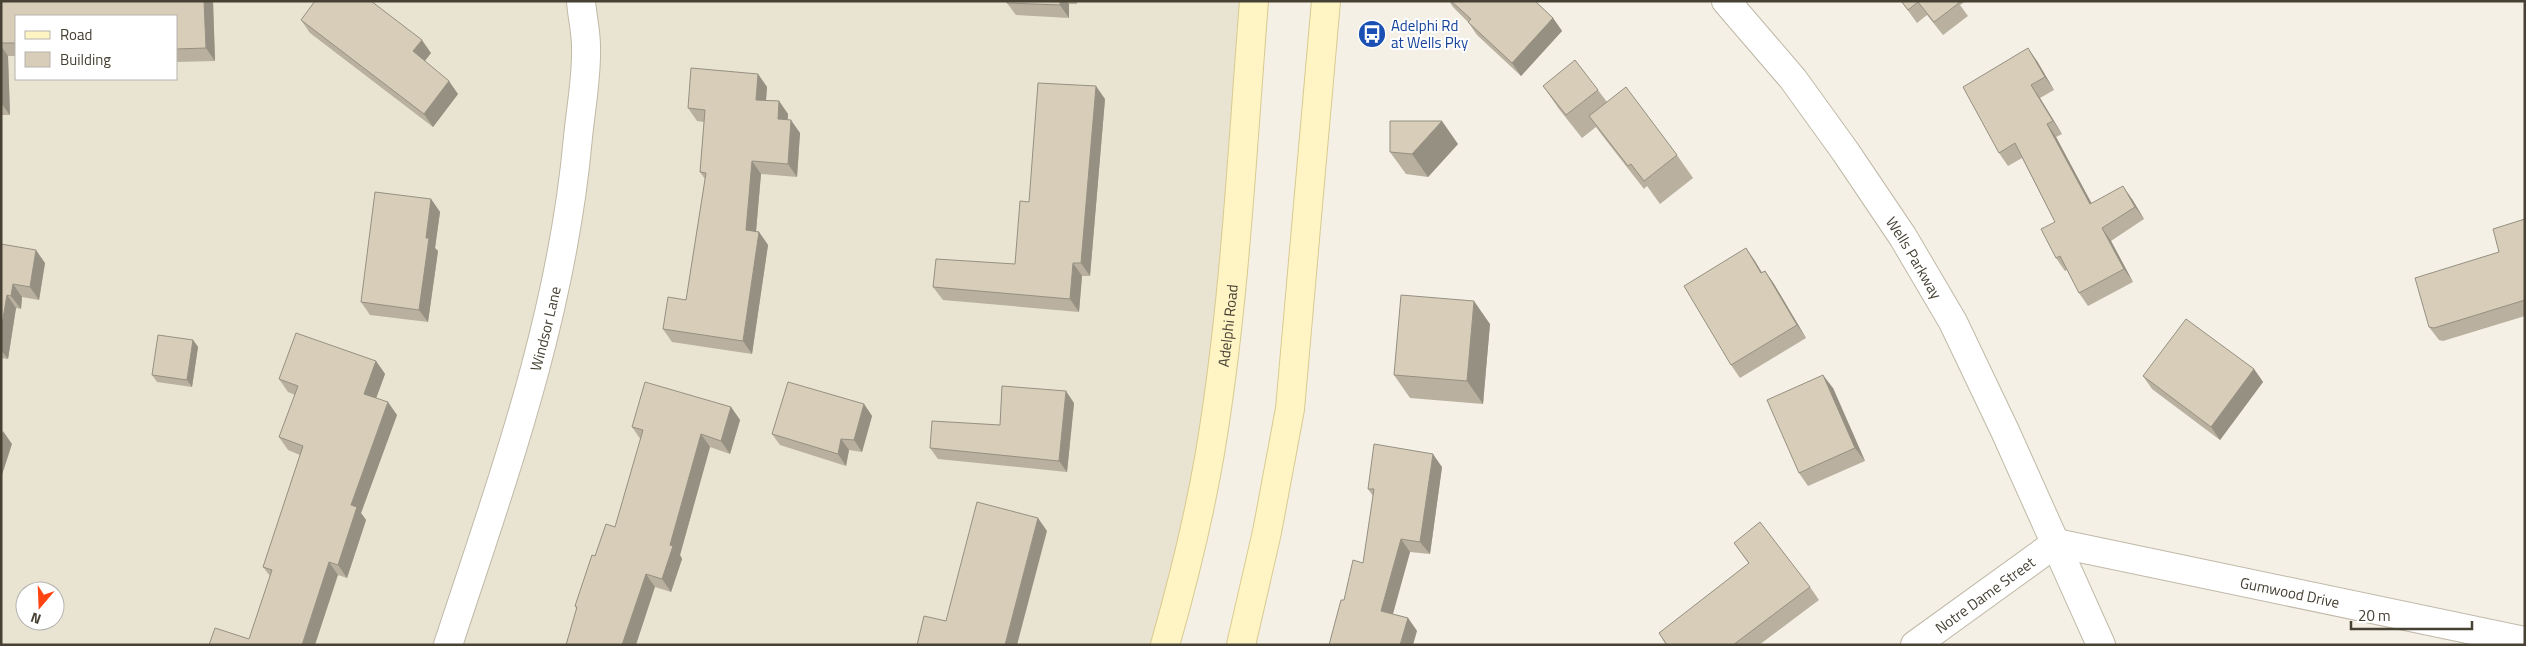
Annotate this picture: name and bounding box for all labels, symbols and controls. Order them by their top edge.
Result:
place label: Adelphi Rd at Wells Pky [1391,14,1468,54]
legend [15,15,178,80]
bus stop icon: Adelphi Rd at Wells Pky [1357,19,1387,49]
text: Road [60,23,92,46]
text: Building [60,48,111,71]
street label: Wells Parkway [1881,212,1948,303]
street label: Adelphi Road [1211,283,1243,368]
street label: Windsor Lane [523,284,566,374]
street label: Notre Dame Street [1930,550,2040,639]
street label: Gumwood Drive [2238,570,2342,613]
north arrow [15,581,65,631]
scale bar [2351,598,2472,630]
text: 20 m [2358,604,2391,627]
text: N [28,607,44,630]

